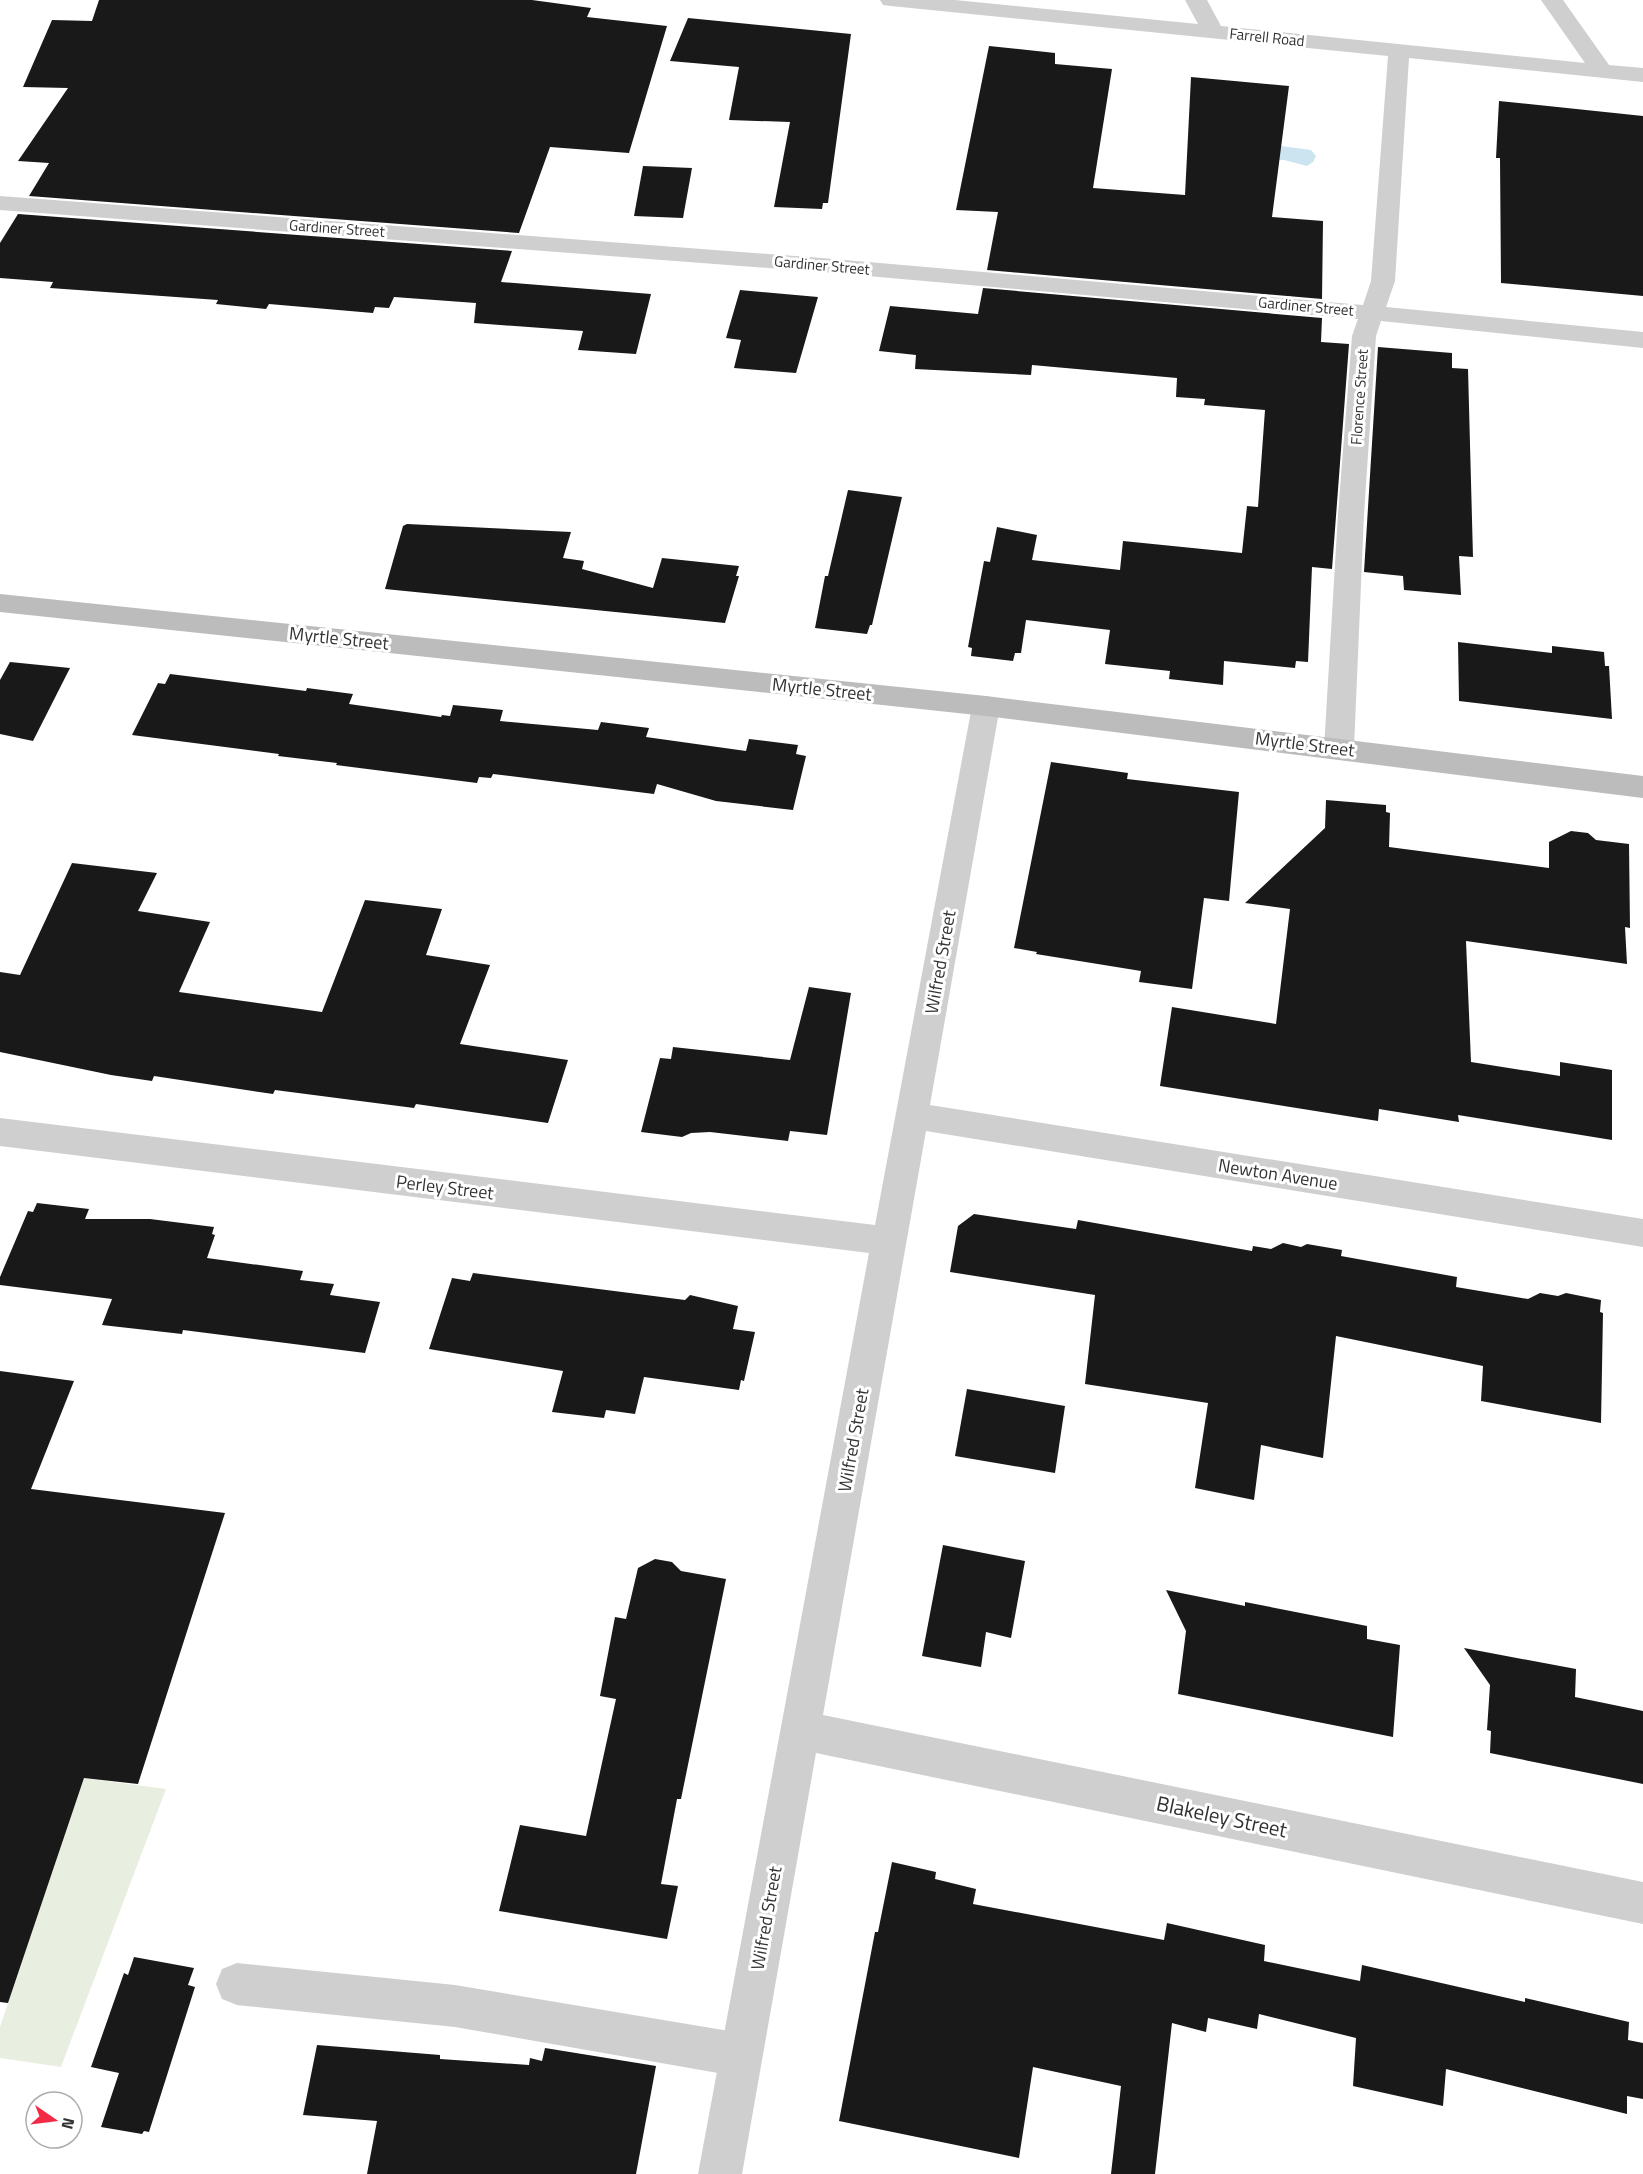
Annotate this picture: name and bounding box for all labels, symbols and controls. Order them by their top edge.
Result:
street label: Farrell Road [1228,22,1306,52]
street label: Gardiner Street [288,213,386,243]
street label: Gardiner Street [773,249,871,281]
street label: Gardiner Street [1257,290,1355,322]
street label: Florence Street [1344,348,1374,446]
street label: Myrtle Street [288,619,391,657]
street label: Myrtle Street [771,670,874,708]
street label: Myrtle Street [1254,725,1357,764]
street label: Wilfred Street [918,907,963,1016]
street label: Newton Avenue [1216,1151,1340,1197]
street label: Perley Street [395,1168,496,1206]
street label: Wilfred Street [831,1385,876,1494]
street label: Blakeley Street [1154,1787,1291,1846]
street label: Wilfred Street [744,1863,789,1972]
north arrow [24,2090,84,2150]
text: N [56,2115,82,2132]

